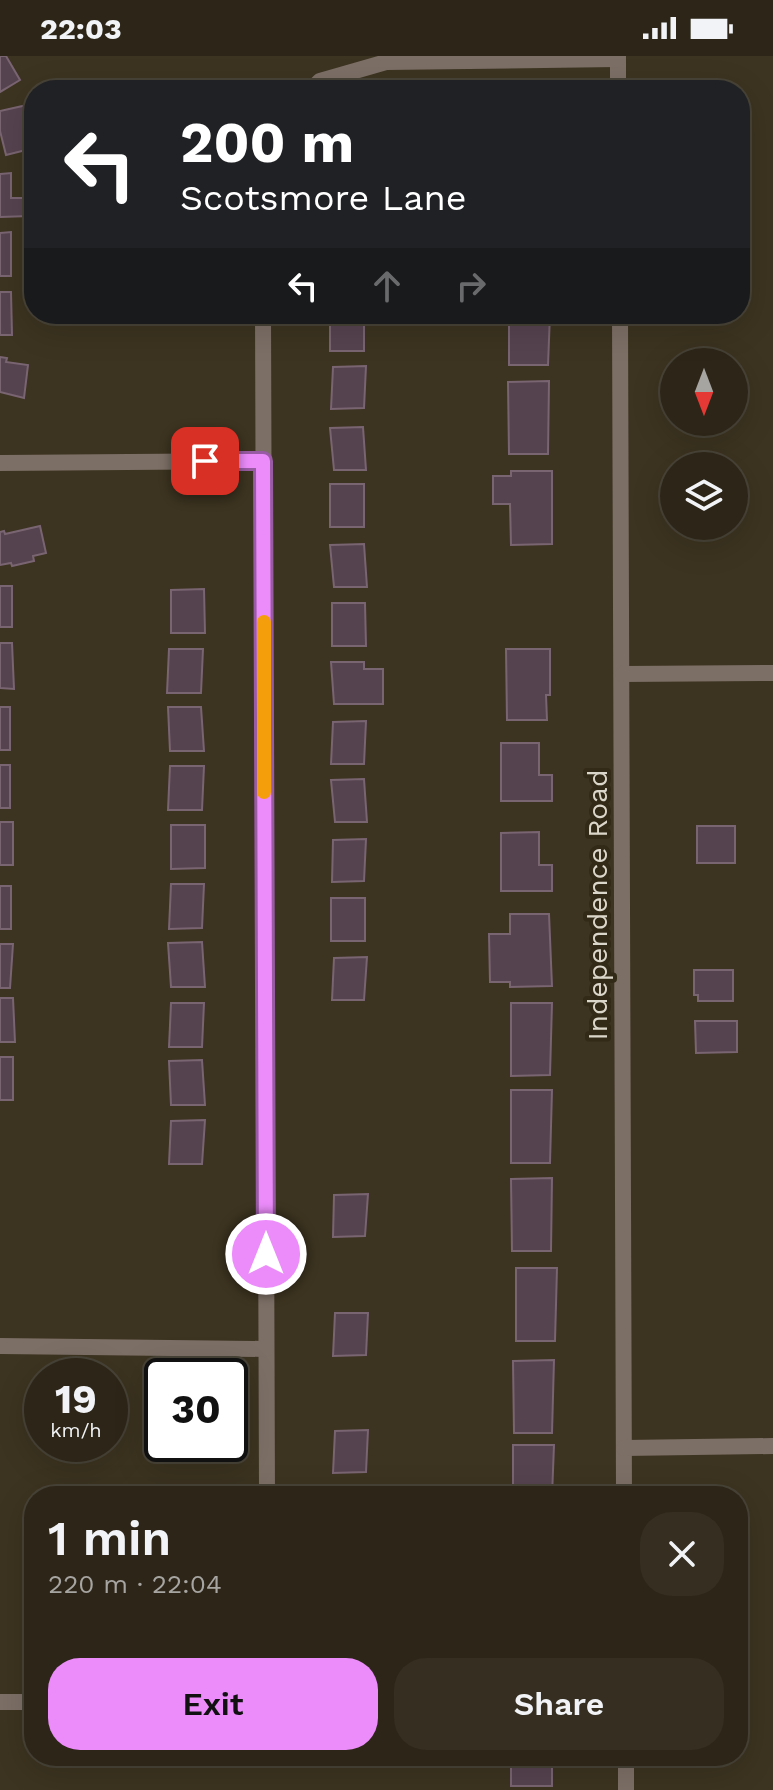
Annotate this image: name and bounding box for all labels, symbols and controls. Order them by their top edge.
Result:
text: 22:03 [40,11,122,46]
text: 200 m [180,110,354,176]
icon: left [48,112,152,216]
text: Scotsmore Lane [180,177,467,219]
icon: left [281,264,325,308]
icon: ahead [365,264,409,308]
icon: right [449,264,493,308]
north arrow [660,348,748,436]
map controls [660,348,748,540]
pin [171,427,239,495]
icon: arrive [183,439,227,483]
button: layers [660,452,748,540]
street label: Independence Road [581,769,614,1041]
position arrow [224,1212,308,1296]
speed limit sign: 30 [144,1358,248,1462]
text: 19 [55,1376,97,1423]
text: km/h [50,1418,102,1442]
text: 1 min [48,1510,171,1567]
button: close [640,1512,724,1596]
text: 220 m · 22:04 [48,1569,222,1599]
button: Exit [48,1658,378,1750]
button: Share [394,1658,724,1750]

